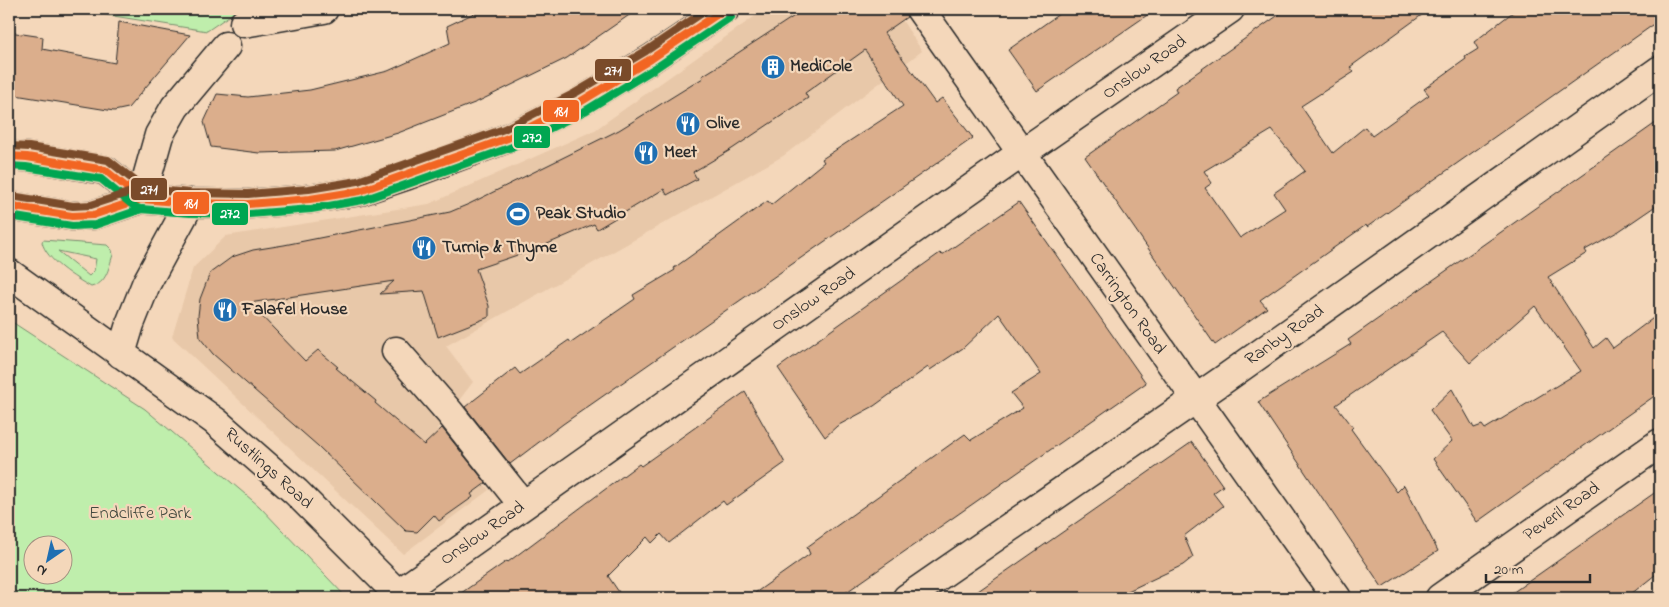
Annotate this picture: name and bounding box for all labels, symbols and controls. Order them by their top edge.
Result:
street label: Onslow Road [1098,29,1192,107]
building icon: MediCole [760,54,786,80]
place label: MediCole [790,54,853,80]
line badge: 271 [594,58,632,82]
text: 271 [603,61,622,82]
line badge: 181 [542,99,580,123]
text: 181 [554,102,569,123]
restaurant icon: Olive [675,111,701,137]
place label: Olive [706,111,741,137]
line badge: 272 [513,125,551,149]
text: 272 [521,128,542,149]
restaurant icon: Meet [633,140,659,166]
place label: Meet [664,140,698,166]
line badge: 271 [130,177,168,201]
text: 271 [139,180,158,201]
line badge: 181 [172,191,210,215]
text: 181 [184,194,199,215]
sports icon: Peak Studio [505,201,531,227]
place label: Peak Studio [536,201,626,227]
line badge: 272 [211,202,249,226]
text: 272 [219,204,240,225]
restaurant icon: Turnip & Thyme [411,235,437,261]
place label: Turnip & Thyme [442,235,558,262]
street label: Carrington Road [1081,248,1172,361]
street label: Onslow Road [767,261,861,339]
restaurant icon: Falafel House [212,297,238,323]
place label: Falafel House [241,297,348,323]
street label: Ranby Road [1240,299,1330,373]
street label: Rustlings Road [217,422,318,517]
street label: Peveril Road [1518,476,1606,548]
street label: Onslow Road [436,495,530,573]
park label: Endcliffe Park [89,501,191,527]
north arrow [22,534,72,584]
scale bar [1486,552,1590,584]
text: N [32,558,51,581]
text: 20 m [1494,559,1524,581]

